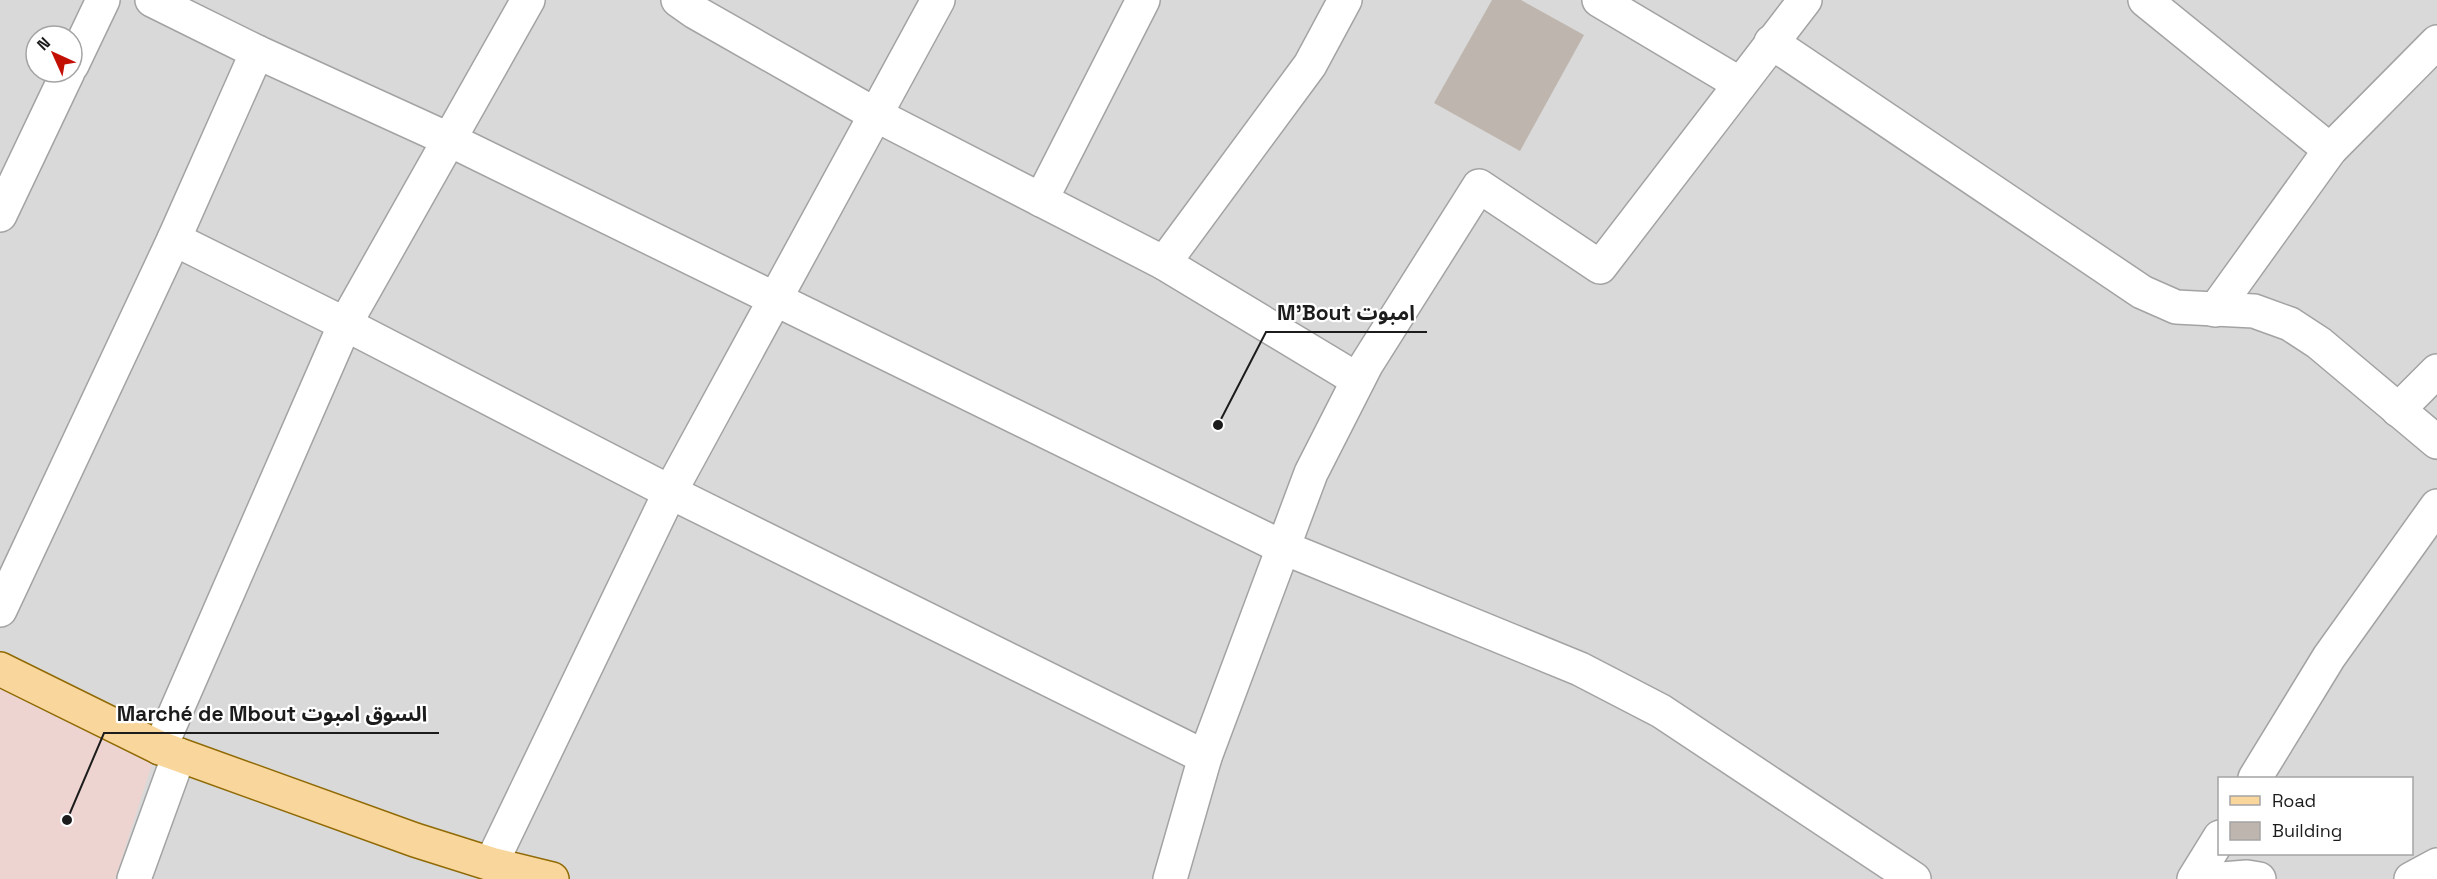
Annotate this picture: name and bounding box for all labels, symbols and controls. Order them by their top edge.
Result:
north arrow [24,24,84,84]
text: N [33,33,55,55]
callout: M'Bout امبوت [1266,293,1427,332]
text: M'Bout امبوت [1277,299,1415,326]
callout: Marché de Mbout السوق امبوت [104,694,439,733]
text: Marché de Mbout السوق امبوت [117,700,427,727]
legend [2218,777,2413,855]
text: Road [2272,789,2316,812]
text: Building [2272,819,2342,842]

